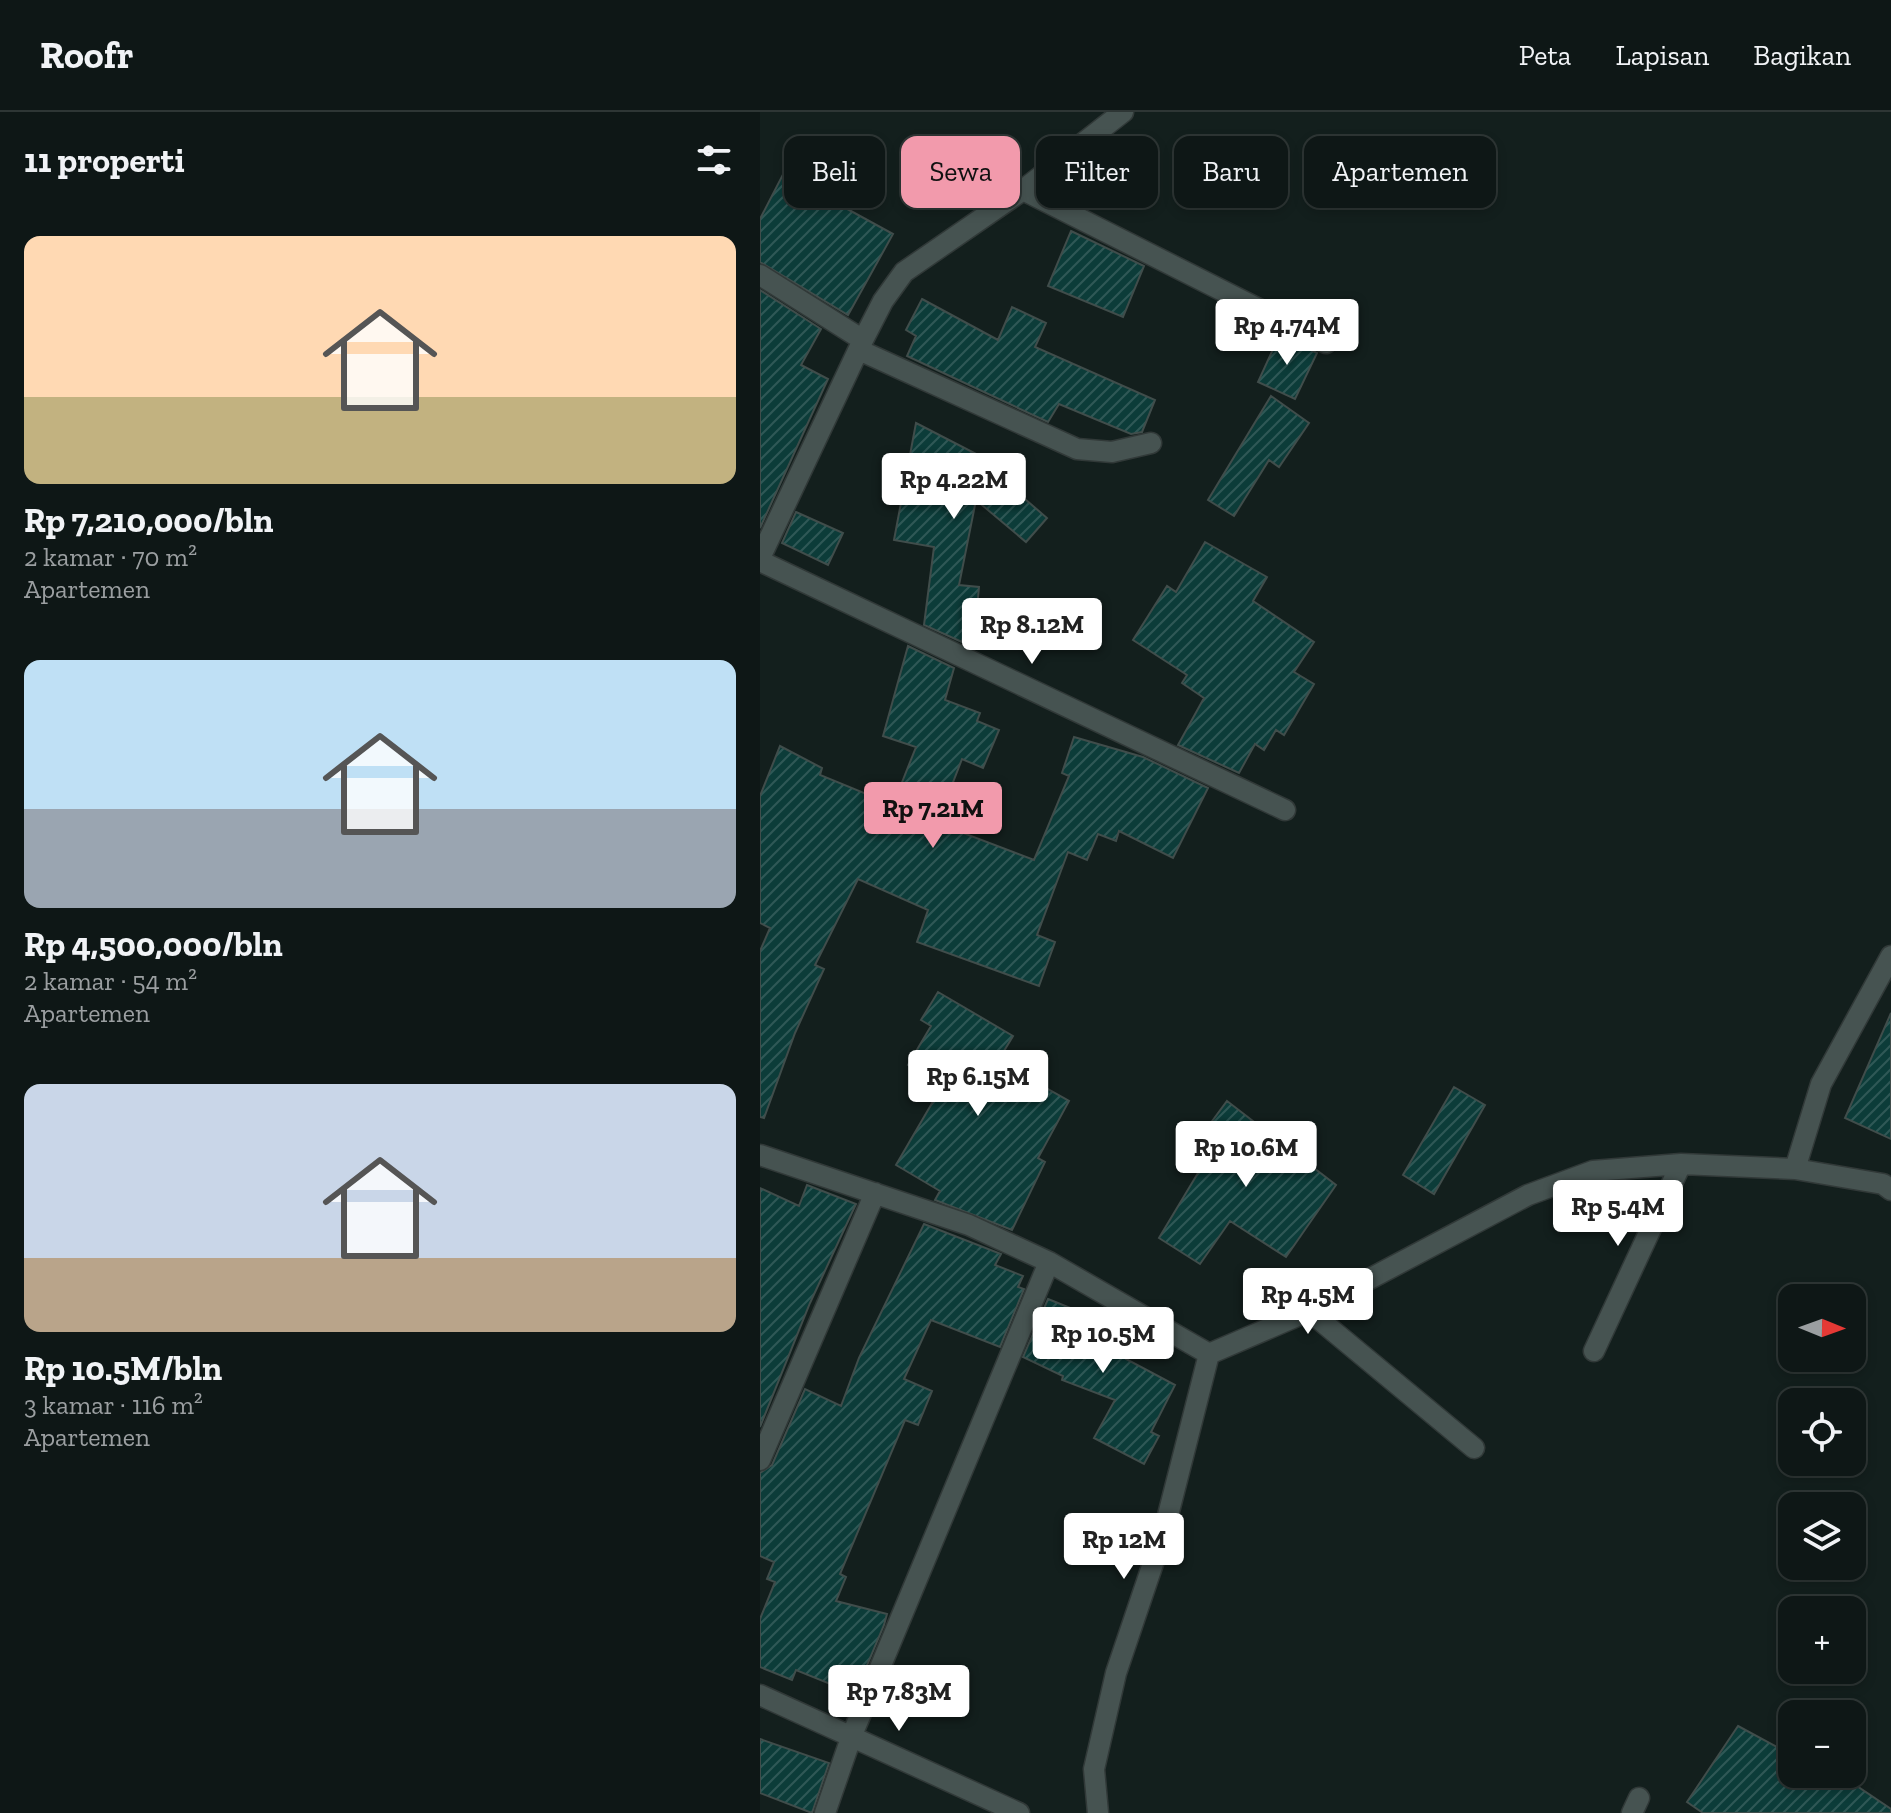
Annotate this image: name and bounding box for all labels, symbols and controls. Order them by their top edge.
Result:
text: Roofr [40,32,134,78]
text: Peta [1519,39,1571,72]
text: Lapisan [1615,39,1709,72]
text: Bagikan [1753,39,1851,72]
chip: Beli [784,136,885,208]
chip: Sewa [901,136,1020,208]
chip: Filter [1036,136,1158,208]
chip: Baru [1174,136,1288,208]
chip: Apartemen [1304,136,1496,208]
icon: filters [692,138,736,182]
text: 11 properti [24,140,185,181]
icon: home [308,288,452,432]
pin: Rp 4.74M [1204,299,1370,367]
text: Rp 4.74M [1234,309,1340,341]
pin: Rp 4.22M [871,453,1037,521]
text: Rp 4.22M [900,463,1008,495]
text: Rp 7,210,000/bln [24,500,274,541]
text: 2 kamar · 70 m² [24,541,197,573]
text: Apartemen [24,573,150,605]
pin: Rp 8.12M [949,598,1115,666]
text: Rp 8.12M [980,608,1084,640]
icon: home [308,712,452,856]
pin: Rp 7.21M [850,782,1016,850]
text: Rp 7.21M [882,792,984,824]
text: Rp 4,500,000/bln [24,924,283,965]
text: 2 kamar · 54 m² [24,965,197,997]
text: Apartemen [24,997,150,1029]
pin: Rp 6.15M [895,1050,1061,1118]
text: Rp 6.15M [926,1060,1030,1092]
pin: Rp 10.6M [1163,1121,1329,1189]
text: Rp 10.6M [1194,1131,1298,1163]
icon: home [308,1136,452,1280]
pin: Rp 5.4M [1544,1180,1692,1248]
text: Rp 5.4M [1571,1190,1665,1222]
pin: Rp 4.5M [1234,1268,1382,1336]
text: Rp 4.5M [1261,1278,1355,1310]
north arrow [1778,1284,1866,1372]
map controls [1778,1284,1866,1788]
pin: Rp 10.5M [1020,1307,1186,1375]
text: Rp 10.5M [1051,1317,1155,1349]
text: Rp 10.5M/bln [24,1348,222,1389]
button: locate [1778,1388,1866,1476]
text: 3 kamar · 116 m² [24,1389,203,1421]
text: Apartemen [24,1421,150,1453]
button: layers [1778,1492,1866,1580]
pin: Rp 12M [1059,1513,1189,1581]
text: Rp 12M [1082,1523,1166,1555]
button: + [1778,1596,1866,1684]
pin: Rp 7.83M [816,1665,982,1733]
text: Rp 7.83M [846,1675,952,1707]
button: − [1778,1700,1866,1788]

